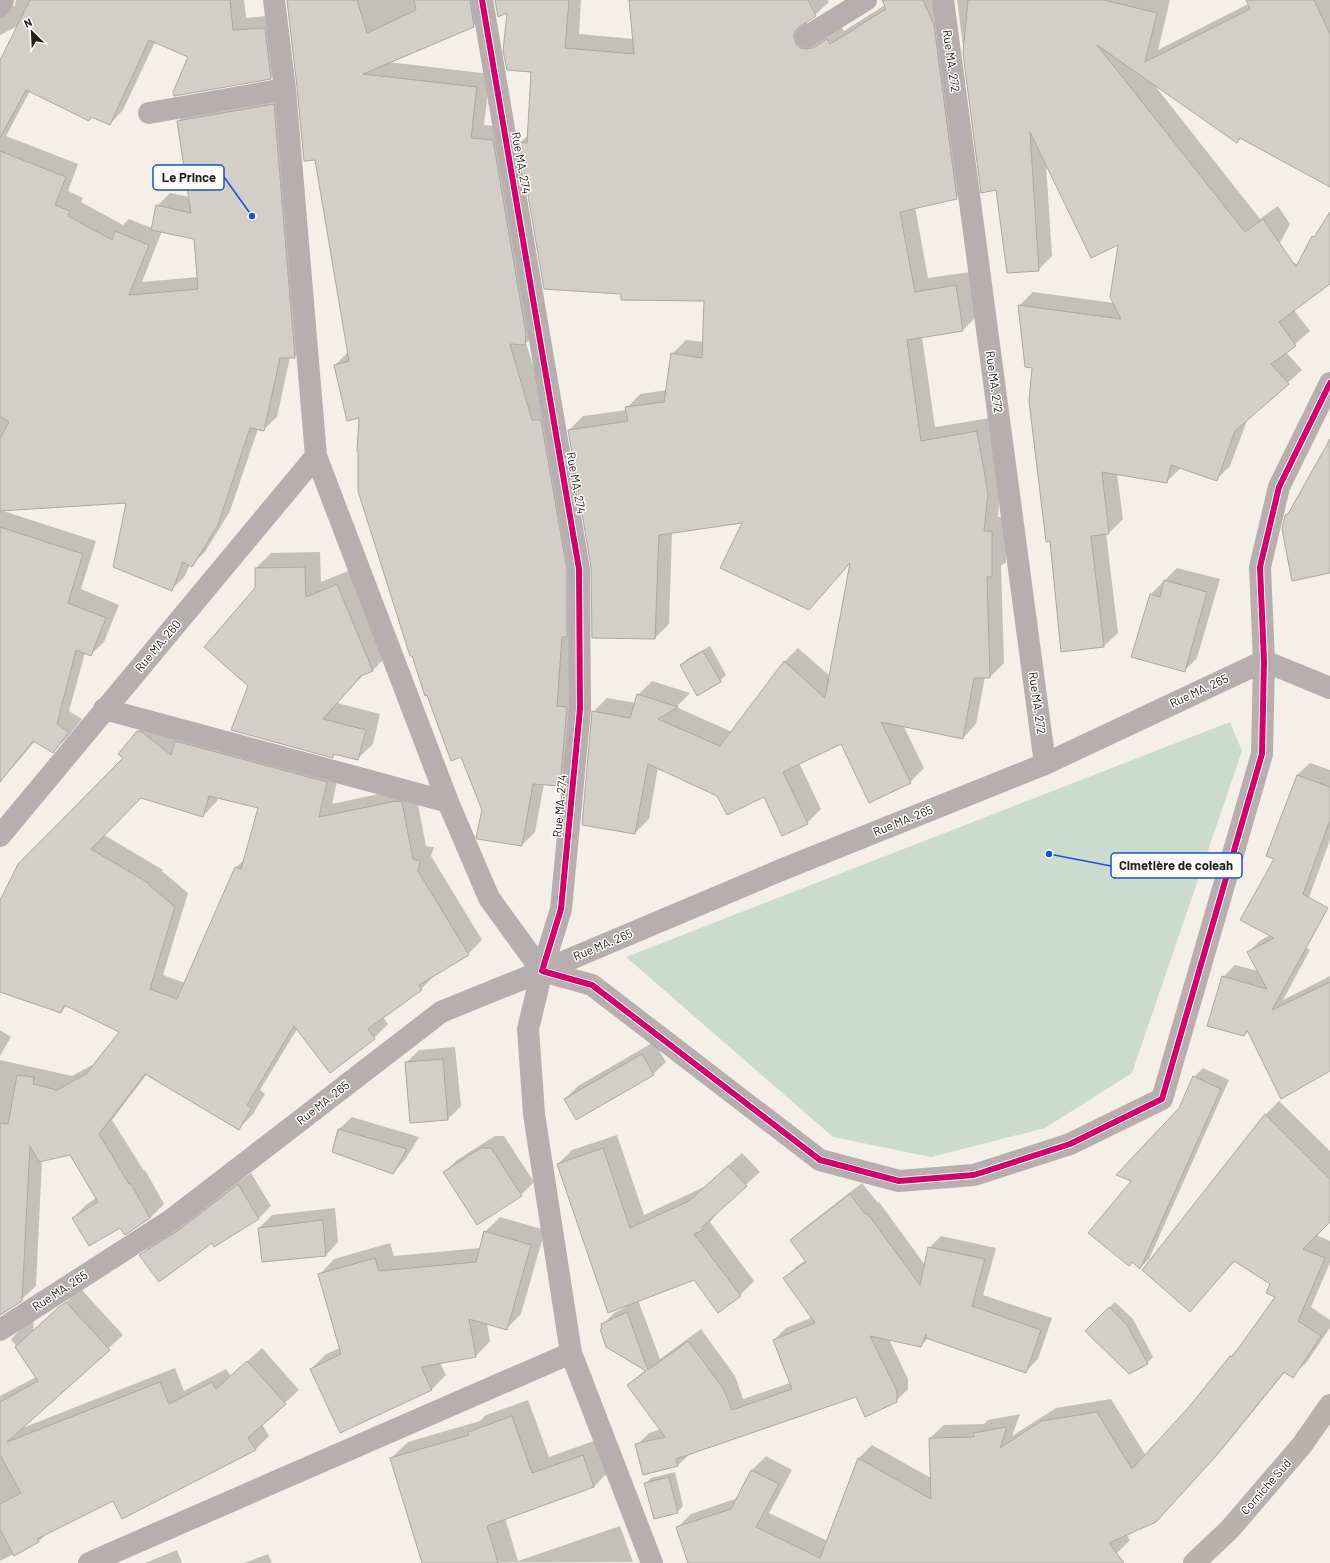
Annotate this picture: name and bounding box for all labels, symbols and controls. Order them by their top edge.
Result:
north arrow [12,12,52,52]
text: N [22,15,34,30]
street label: Rue MA. 272 [941,29,963,93]
street label: Rue MA. 274 [510,131,534,195]
callout: Le Prince [153,165,224,190]
text: Le Prince [162,169,216,185]
street label: Rue MA. 272 [984,350,1006,414]
street label: Rue MA. 274 [565,451,589,515]
street label: Rue MA. 260 [131,617,183,674]
street label: Rue MA. 265 [1167,670,1230,710]
street label: Rue MA. 272 [1027,671,1049,735]
street label: Rue MA. 274 [549,774,569,838]
street label: Rue MA. 265 [871,802,934,838]
callout: Cimetière de coleah [1111,853,1242,878]
text: Cimetière de coleah [1119,857,1233,873]
street label: Rue MA. 265 [571,925,634,963]
street label: Rue MA. 265 [293,1077,351,1127]
street label: Rue MA. 265 [29,1267,90,1313]
street label: Corniche Sud [1237,1456,1293,1517]

